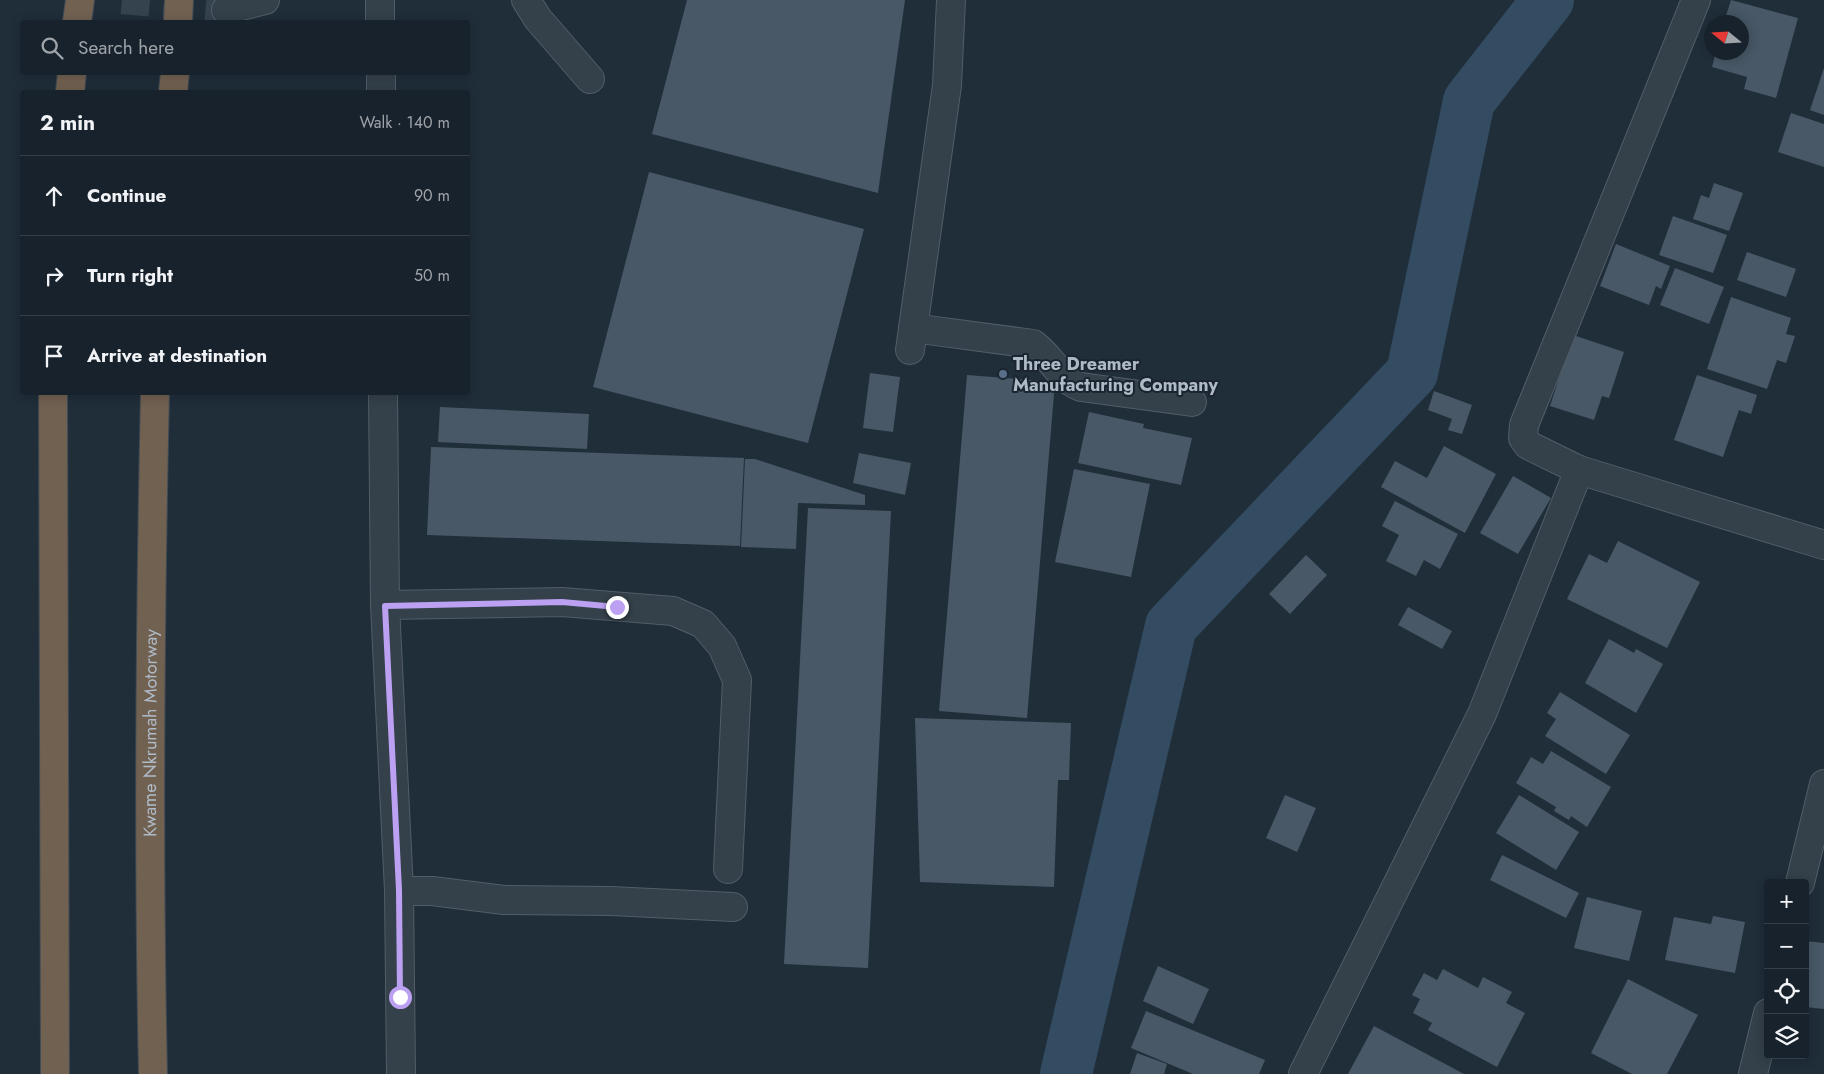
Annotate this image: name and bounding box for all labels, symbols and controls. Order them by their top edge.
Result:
north arrow [1704,15,1749,60]
search box [20,20,470,75]
icon: search [38,34,66,62]
text: Search here [78,34,174,61]
text: 2 min [40,108,95,138]
text: Walk · 140 m [360,111,450,134]
icon: ahead [40,182,68,210]
text: Continue [87,182,166,209]
text: 90 m [414,184,450,207]
icon: right [40,262,68,290]
text: Turn right [87,262,173,289]
text: 50 m [414,264,450,287]
icon: arrive [40,342,68,370]
text: Arrive at destination [87,342,267,369]
place label: Three Dreamer Manufacturing Company [1013,351,1218,398]
marker: Three Dreamer Manufacturing Company [997,368,1009,380]
route end [606,596,629,619]
street label: Kwame Nkrumah Motorway [137,629,164,837]
map controls [1764,879,1809,1059]
button: + [1764,879,1809,924]
button: − [1764,924,1809,969]
button: locate [1764,969,1809,1014]
route start [389,986,412,1009]
button: layers [1764,1014,1809,1059]

